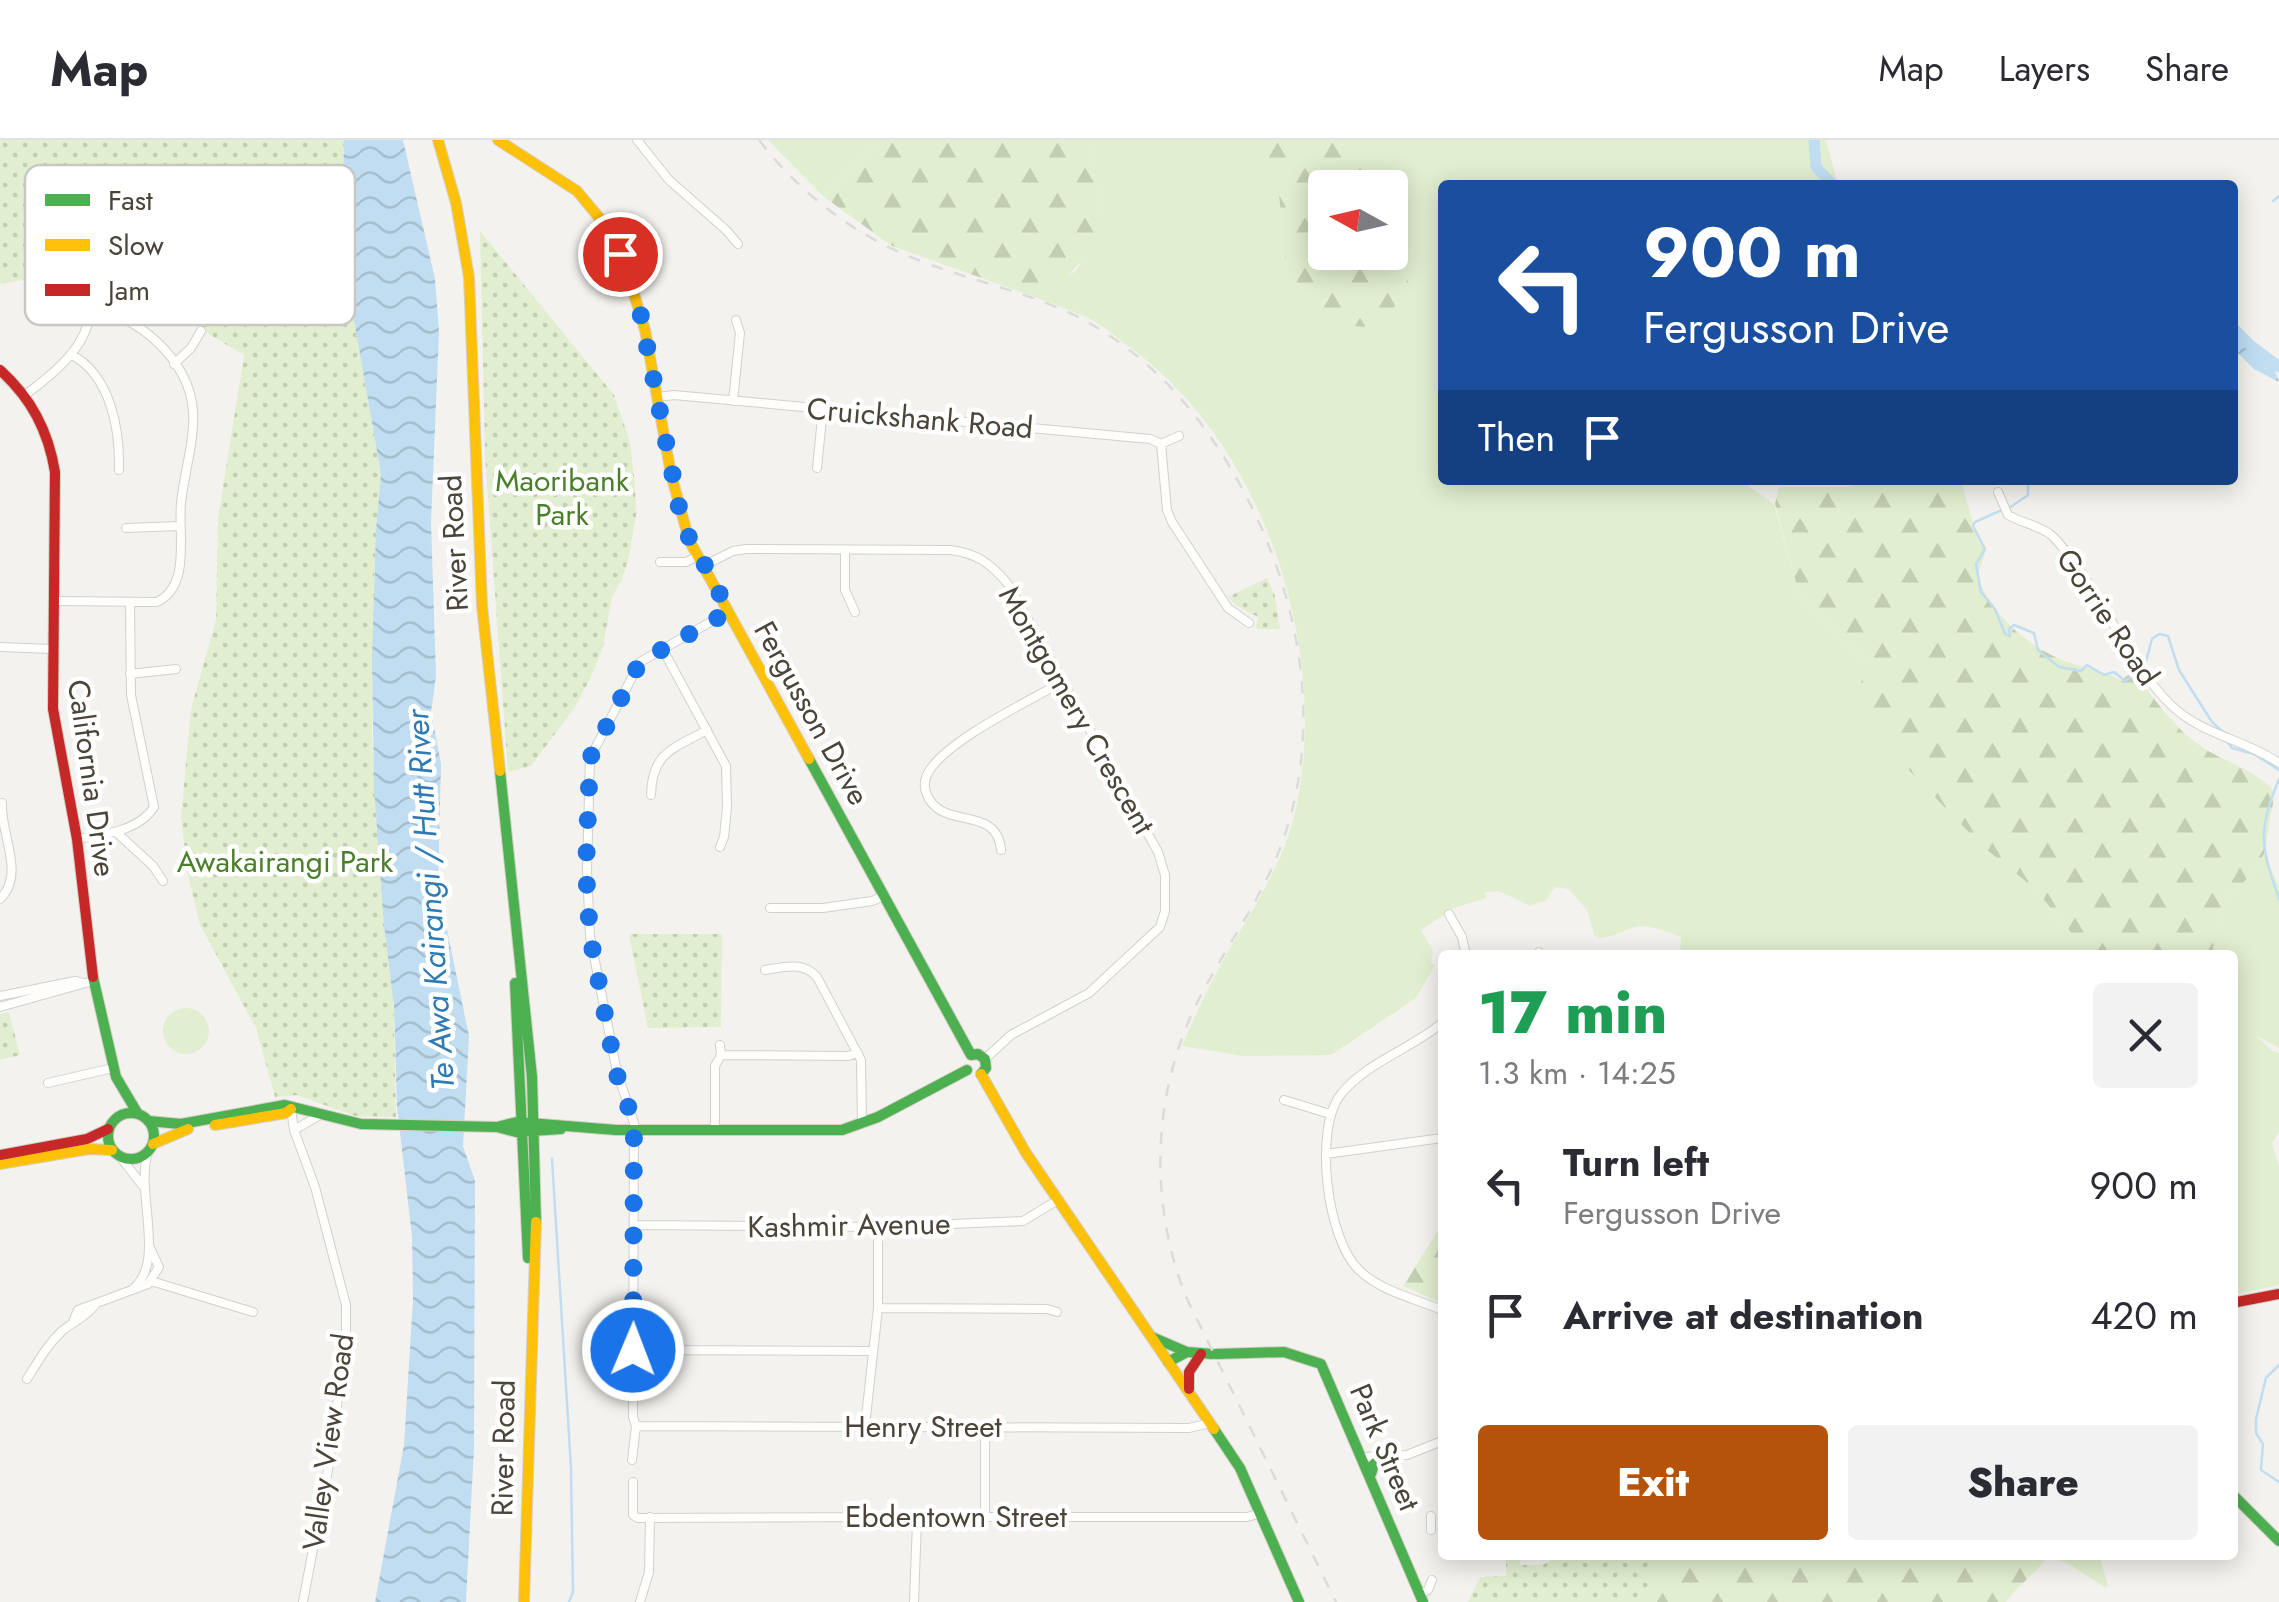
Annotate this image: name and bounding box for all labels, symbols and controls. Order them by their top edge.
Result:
text: Map [50,35,148,104]
text: Map [1879,44,1944,94]
text: Layers [1999,44,2090,94]
text: Share [2145,44,2229,94]
legend [25,165,355,325]
north arrow [1308,170,1408,270]
map controls [1308,170,1408,270]
text: Fast [108,180,153,221]
text: 900 m [1643,202,1861,303]
pin [578,212,663,297]
icon: left [1478,220,1608,350]
text: Slow [108,225,164,266]
icon: arrive [593,227,648,282]
text: Jam [104,270,150,311]
text: Fergusson Drive [1643,295,1949,360]
street label: Cruickshank Road [805,387,1035,449]
text: Then [1478,410,1555,465]
icon: arrive [1575,410,1630,465]
park label: Maoribank Park [495,459,630,536]
street label: River Road [429,474,479,612]
street label: Gorrie Road [2046,540,2170,694]
street label: Montgomery Crescent [988,578,1166,843]
street label: Fergusson Drive [744,613,880,813]
street label: California Drive [57,677,127,879]
water label: Te Awa Kairangi / Hutt River [394,706,466,1092]
park label: Awakairangi Park [177,840,394,883]
text: 17 min [1478,969,1667,1056]
button: close [2093,983,2198,1088]
text: 1.3 km · 14:25 [1478,1050,1676,1096]
text: Turn left [1563,1135,1709,1190]
icon: left [1478,1158,1533,1213]
text: 900 m [2089,1158,2198,1213]
text: Fergusson Drive [1563,1190,1781,1236]
street label: Kashmir Avenue [747,1202,951,1248]
icon: arrive [1478,1288,1533,1343]
text: Arrive at destination [1563,1288,1924,1343]
text: 420 m [2090,1288,2198,1343]
position arrow [581,1298,685,1402]
street label: Valley View Road [291,1331,365,1553]
street label: Park Street [1339,1377,1431,1518]
street label: River Road [480,1379,526,1517]
street label: Henry Street [844,1405,1003,1448]
button: Exit [1478,1425,1828,1540]
button: Share [1848,1425,2198,1540]
street label: Ebdentown Street [845,1495,1068,1538]

